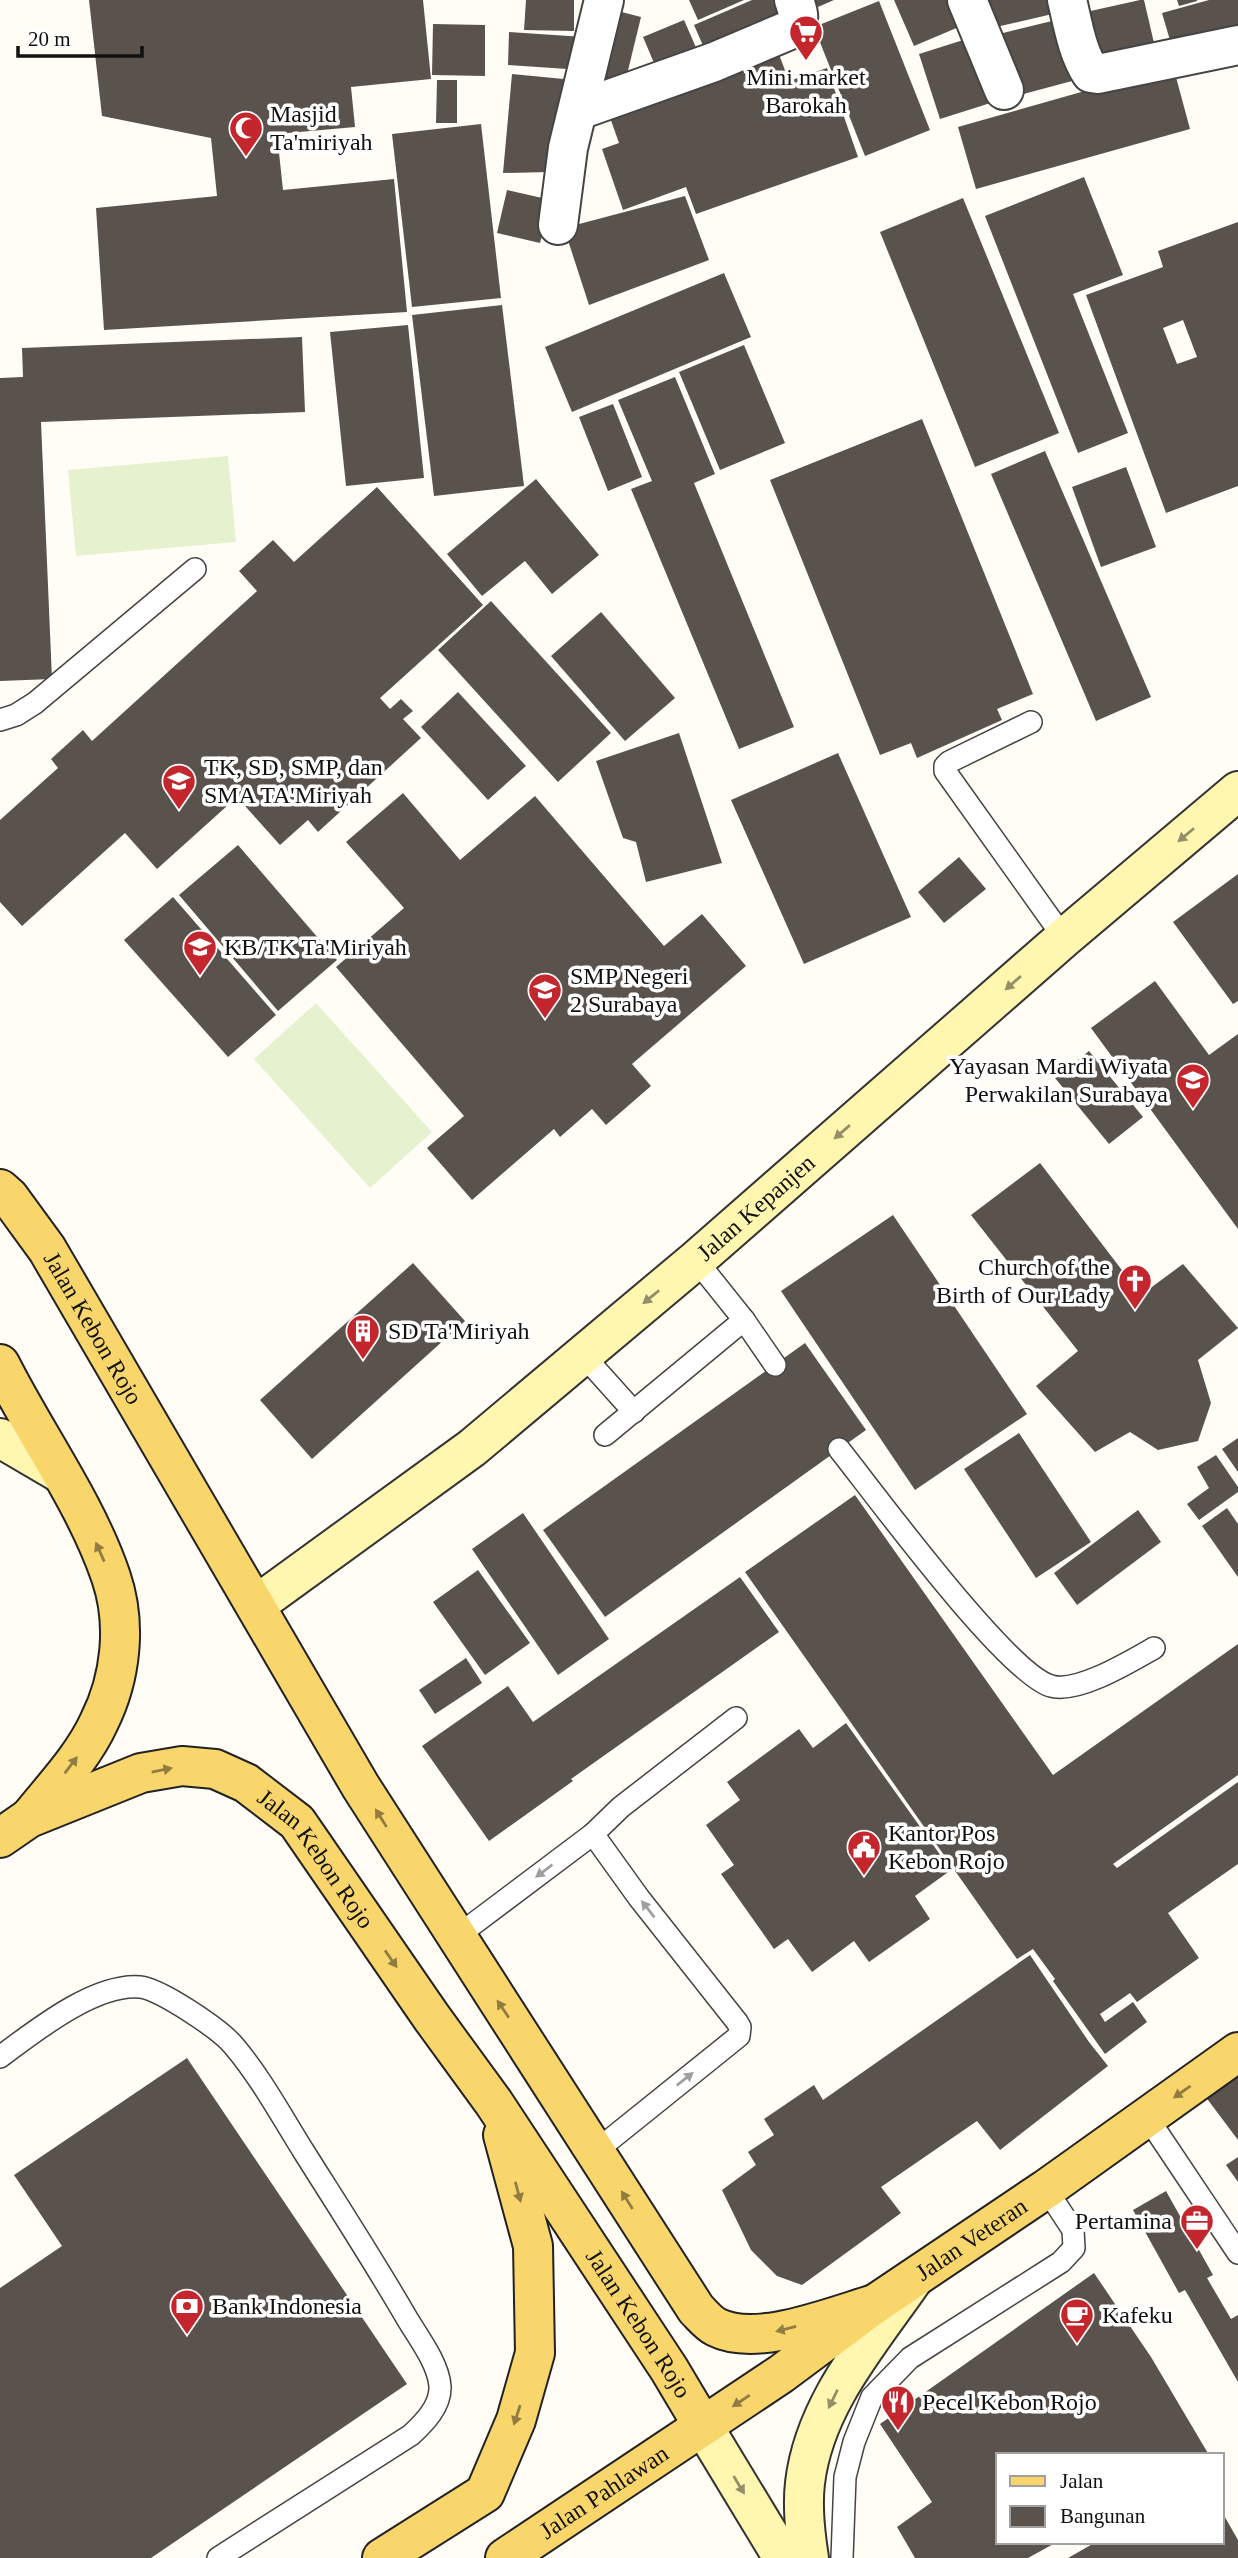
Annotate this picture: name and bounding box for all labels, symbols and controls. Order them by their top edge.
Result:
supermarket icon: Mini market Barokah [787,13,825,62]
scale bar [18,14,142,58]
text: 20 m [28,27,71,51]
place label: Mini market Barokah [746,64,866,118]
place label: Masjid Ta'miriyah [270,101,373,155]
mosque icon: Masjid Ta'miriyah [227,109,265,158]
place label: TK, SD, SMP, dan SMA TA'Miriyah [204,754,383,808]
school or university icon: TK, SD, SMP, dan SMA TA'Miriyah [160,762,198,811]
one-way arrow [1177,827,1195,843]
school or university icon: KB/TK Ta'Miriyah [181,928,219,977]
place label: KB/TK Ta'Miriyah [224,934,407,960]
place label: SMP Negeri 2 Surabaya [570,963,689,1017]
school or university icon: SMP Negeri 2 Surabaya [526,971,564,1020]
one-way arrow [1005,974,1022,990]
place label: Yayasan Mardi Wiyata Perwakilan Surabaya [949,1053,1168,1107]
school or university icon: Yayasan Mardi Wiyata Perwakilan Surabaya [1174,1061,1212,1110]
one-way arrow [834,1124,851,1140]
street label: Jalan Kepanjen [692,1149,820,1266]
street label: Jalan Kebon Rojo [39,1247,148,1409]
place label: Church of the Birth of Our Lady [936,1254,1110,1308]
church icon: Church of the Birth of Our Lady [1116,1262,1154,1311]
one-way arrow [642,1289,659,1304]
building icon: SD Ta'Miriyah [344,1312,382,1361]
place label: SD Ta'Miriyah [388,1318,530,1344]
one-way arrow [94,1542,106,1562]
one-way arrow [64,1756,79,1774]
one-way arrow [151,1764,173,1775]
street label: Jalan Kebon Rojo [253,1784,379,1933]
one-way arrow [374,1808,387,1828]
place label: Kantor Pos Kebon Rojo [888,1820,1005,1874]
public building icon: Kantor Pos Kebon Rojo [845,1828,883,1877]
one-way arrow [535,1863,553,1877]
one-way arrow [641,1901,656,1918]
one-way arrow [384,1950,398,1968]
one-way arrow [497,2000,510,2019]
one-way arrow [676,2072,694,2086]
one-way arrow [1173,2085,1191,2099]
one-way arrow [514,2182,524,2203]
one-way arrow [621,2191,634,2210]
street label: Jalan Veteran [911,2193,1032,2286]
office icon: Pertamina [1178,2202,1216,2251]
place label: Pertamina [1075,2208,1172,2234]
street label: Jalan Kebon Rojo [581,2244,696,2403]
bank icon: Bank Indonesia [168,2287,206,2336]
place label: Bank Indonesia [212,2293,362,2319]
cafe icon: Kafeku [1058,2296,1096,2345]
place label: Kafeku [1102,2302,1173,2328]
one-way arrow [775,2324,797,2335]
restaurant icon: Pecel Kebon Rojo [879,2383,917,2432]
one-way arrow [827,2389,838,2409]
place label: Pecel Kebon Rojo [922,2389,1097,2415]
one-way arrow [731,2395,750,2408]
one-way arrow [511,2405,522,2426]
street label: Jalan Pahlawan [535,2440,673,2544]
legend [996,2453,1224,2544]
text: Jalan [1060,2469,1104,2493]
one-way arrow [732,2475,745,2494]
text: Bangunan [1060,2504,1146,2528]

